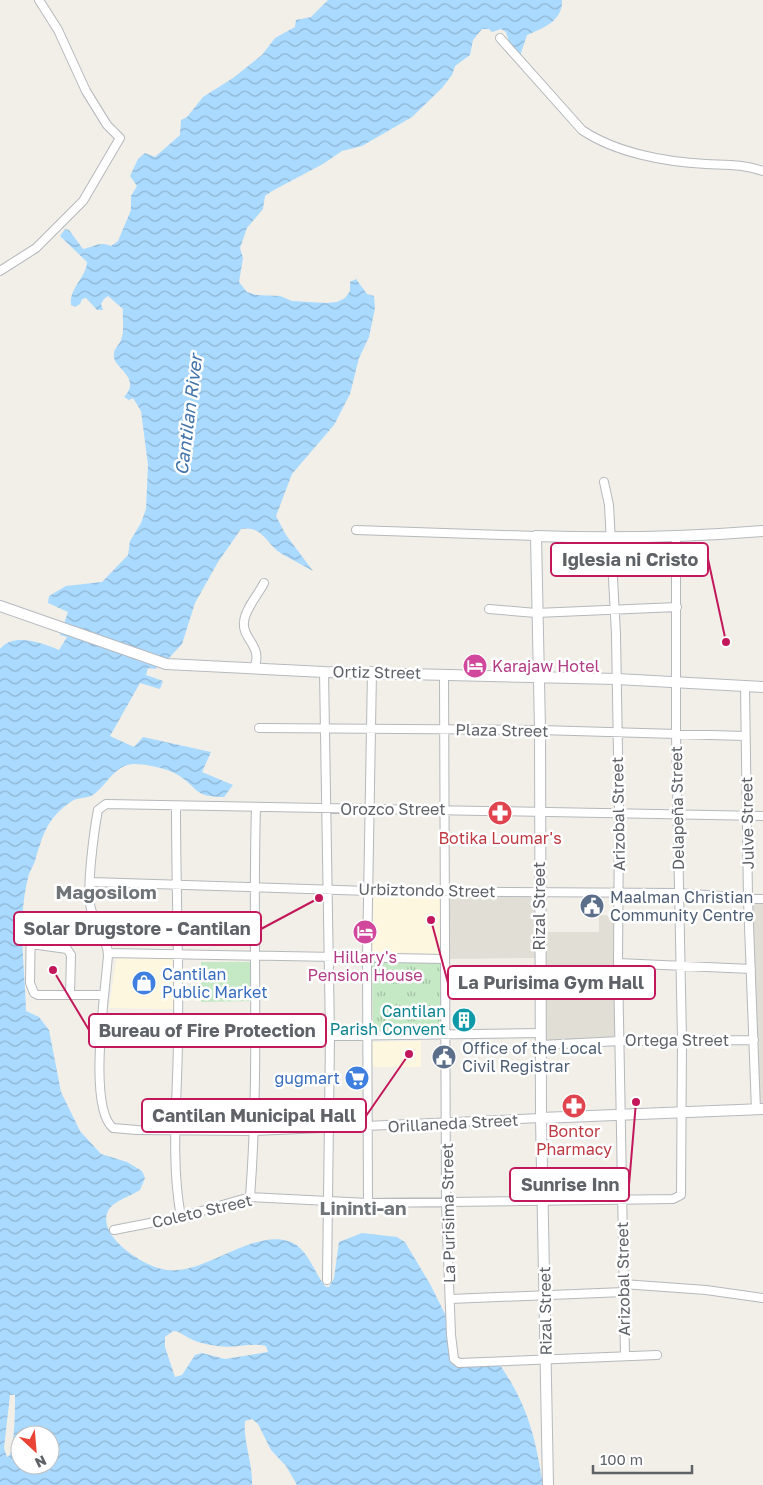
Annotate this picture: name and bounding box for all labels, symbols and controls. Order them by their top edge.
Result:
water label: Cantilan River [170,351,207,476]
callout: Iglesia ni Cristo [551,543,708,576]
text: Iglesia ni Cristo [562,548,699,570]
hotel icon: Karajaw Hotel [462,653,488,679]
place label: Karajaw Hotel [492,656,600,676]
street label: Ortiz Street [333,661,421,683]
street label: Plaza Street [455,719,549,741]
street label: Delapeña Street [666,746,688,870]
street label: Arizobal Street [607,757,629,871]
street label: Julve Street [736,777,758,869]
street label: Orozco Street [340,799,446,819]
pharmacy icon: Botika Loumar's [487,800,513,826]
place label: Botika Loumar's [438,828,562,848]
street label: Rizal Street [529,862,549,950]
street label: Urbiztondo Street [358,879,496,901]
district label: Magosilom [55,880,157,903]
place label: Maalman Christian Community Centre [610,887,754,925]
public building icon: Maalman Christian Community Centre [579,893,605,919]
callout: Solar Drugstore - Cantilan [14,912,261,945]
text: Solar Drugstore - Cantilan [23,917,251,939]
hotel icon: Hillary's Pension House [352,919,378,945]
place label: Hillary's Pension House [308,947,422,985]
place label: Cantilan Public Market [162,964,268,1002]
callout: La Purisima Gym Hall [448,966,655,999]
shop icon: Cantilan Public Market [131,970,157,996]
text: La Purisima Gym Hall [458,971,644,993]
place label: Cantilan Parish Convent [330,1001,446,1039]
building icon: Cantilan Parish Convent [451,1007,477,1033]
callout: Bureau of Fire Protection [89,1014,326,1047]
text: Bureau of Fire Protection [98,1019,316,1041]
street label: Ortega Street [625,1030,729,1050]
place label: Office of the Local Civil Registrar [462,1038,602,1076]
public building icon: Office of the Local Civil Registrar [431,1044,457,1070]
supermarket icon: gugmart [344,1065,370,1091]
place label: gugmart [274,1068,340,1088]
pharmacy icon: Bontor Pharmacy [561,1093,587,1119]
callout: Cantilan Municipal Hall [142,1099,366,1132]
text: Cantilan Municipal Hall [152,1104,356,1126]
street label: Orillaneda Street [387,1110,519,1136]
place label: Bontor Pharmacy [536,1121,612,1159]
street label: La Purisima Street [437,1143,459,1283]
callout: Sunrise Inn [510,1168,629,1201]
text: Sunrise Inn [521,1173,619,1195]
street label: Coleto Street [150,1190,254,1232]
district label: Lininti-an [320,1196,406,1219]
street label: Arizobal Street [612,1222,634,1336]
street label: Rizal Street [534,1266,556,1356]
north arrow [10,1425,60,1475]
scale bar [593,1442,692,1474]
text: 100 m [600,1450,643,1468]
text: N [32,1452,49,1472]

